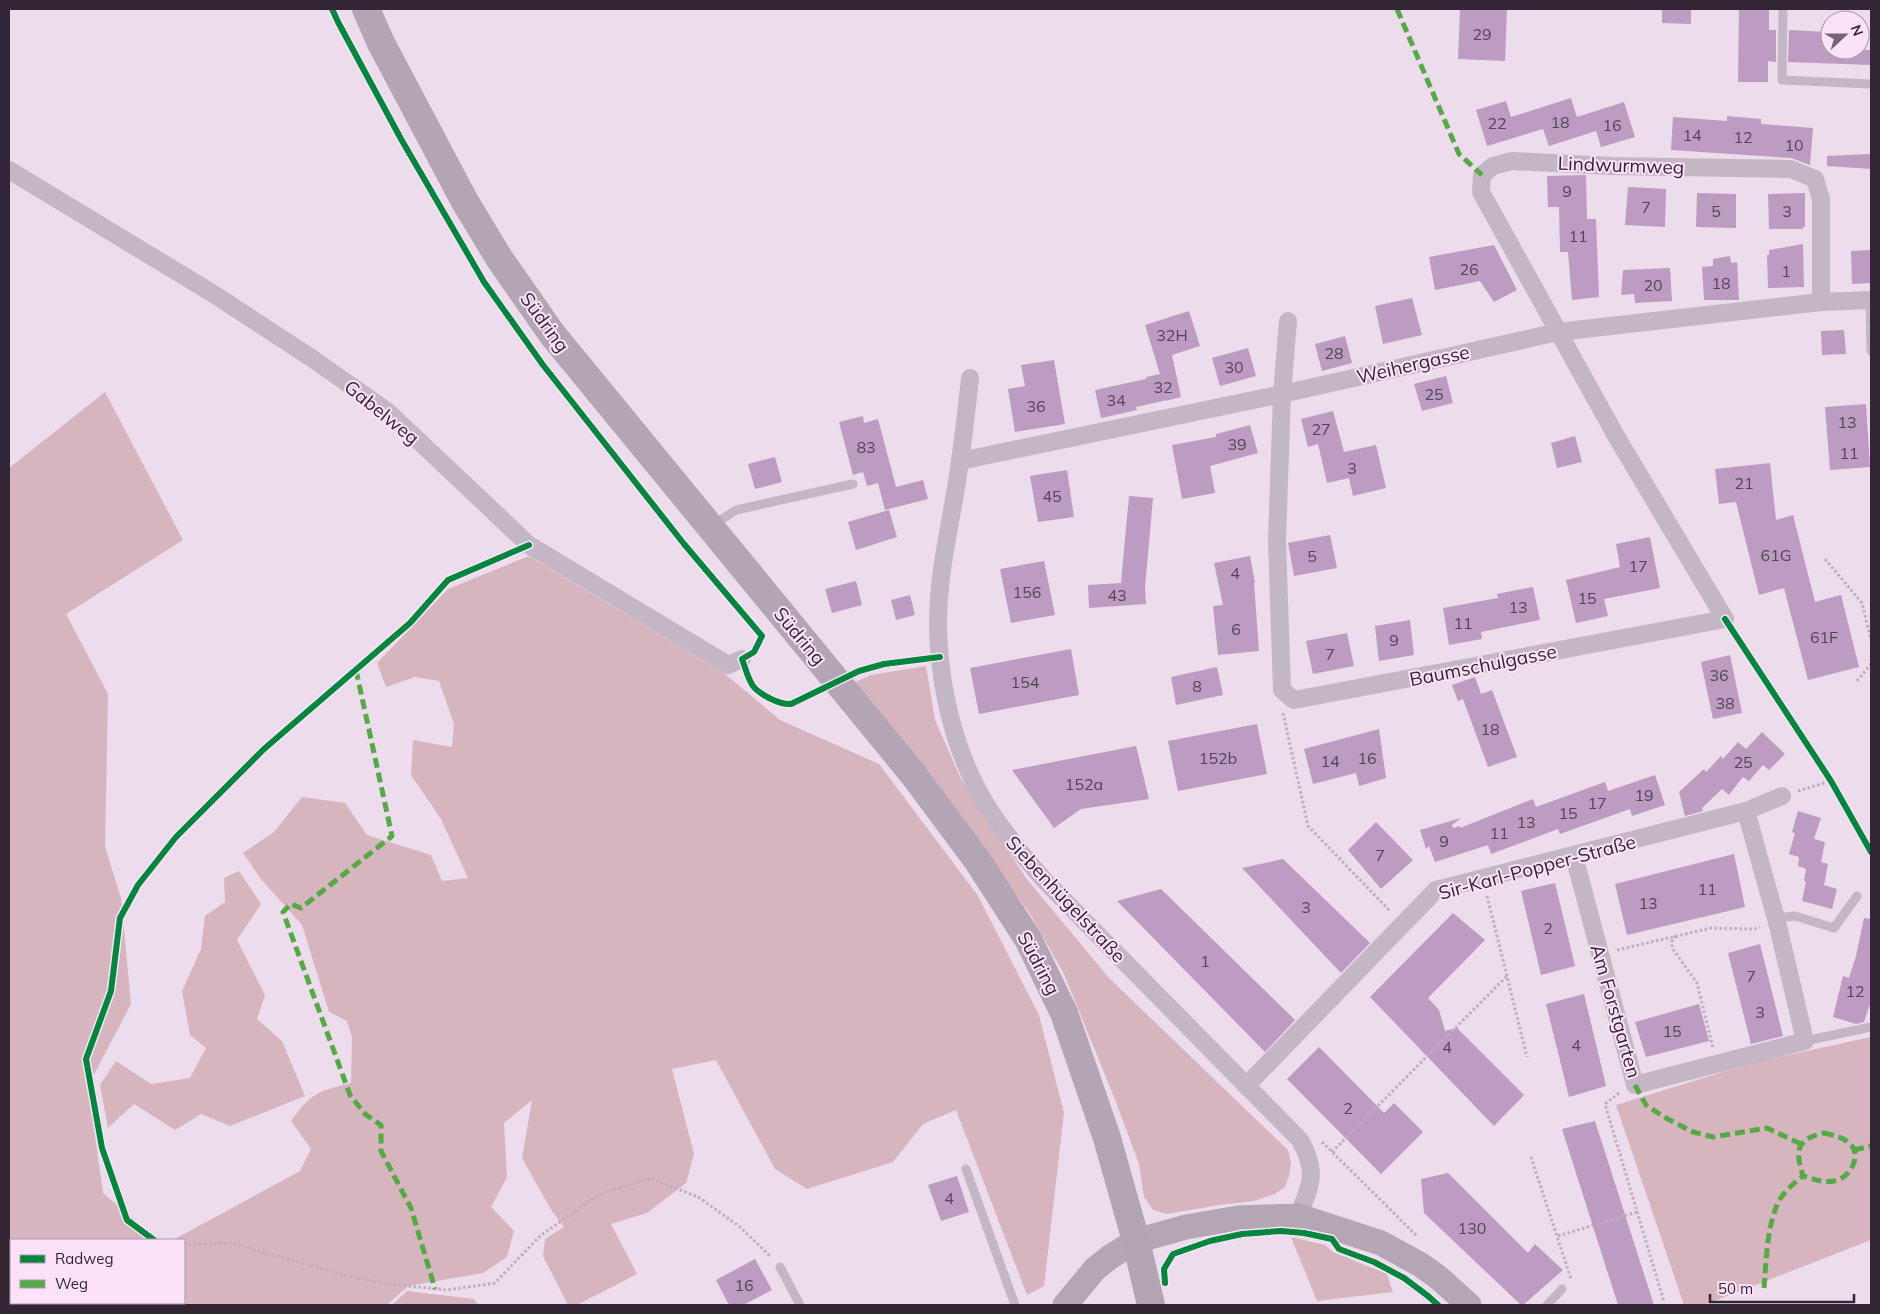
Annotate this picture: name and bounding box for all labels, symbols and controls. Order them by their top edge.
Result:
north arrow [1820,10,1870,60]
text: N [1847,22,1867,39]
house number: 29 [1472,24,1492,44]
house number: 18 [1550,112,1570,132]
house number: 22 [1487,113,1507,133]
house number: 16 [1602,115,1622,135]
house number: 14 [1682,125,1702,145]
house number: 12 [1733,127,1753,147]
house number: 10 [1784,135,1804,155]
street label: Lindwurmweg [1557,151,1685,179]
house number: 9 [1562,181,1572,201]
house number: 7 [1641,197,1651,217]
house number: 5 [1711,201,1721,221]
house number: 3 [1782,201,1792,221]
house number: 11 [1568,226,1588,246]
house number: 26 [1459,259,1479,279]
house number: 1 [1781,261,1791,281]
house number: 18 [1711,273,1731,293]
house number: 20 [1643,275,1663,295]
street label: Südring [515,287,575,357]
house number: 32H [1156,325,1188,345]
street label: Weihergasse [1354,339,1472,389]
house number: 28 [1324,343,1344,363]
house number: 30 [1224,357,1244,377]
street label: Gabelweg [340,374,424,450]
house number: 32 [1153,377,1173,397]
house number: 25 [1424,384,1444,404]
house number: 34 [1106,390,1126,410]
house number: 36 [1026,396,1046,416]
house number: 13 [1837,412,1857,432]
house number: 27 [1311,419,1331,439]
house number: 39 [1227,434,1247,454]
house number: 83 [856,437,876,457]
house number: 11 [1839,443,1859,463]
house number: 3 [1347,458,1357,478]
house number: 21 [1734,473,1754,493]
house number: 45 [1042,486,1062,506]
house number: 61G [1761,545,1791,565]
house number: 5 [1307,546,1317,566]
house number: 17 [1628,556,1648,576]
house number: 4 [1230,563,1240,583]
house number: 156 [1013,582,1041,602]
house number: 43 [1107,585,1127,605]
house number: 15 [1577,588,1597,608]
house number: 13 [1508,597,1528,617]
street label: Südring [769,602,831,670]
house number: 11 [1453,613,1473,633]
house number: 6 [1231,619,1241,639]
house number: 61F [1810,627,1838,647]
house number: 9 [1389,630,1399,650]
street label: Baumschulgasse [1407,639,1559,691]
house number: 7 [1325,644,1335,664]
house number: 36 [1709,665,1729,685]
house number: 154 [1011,672,1040,692]
house number: 8 [1192,676,1202,696]
house number: 38 [1715,693,1735,713]
house number: 18 [1480,719,1500,739]
house number: 152b [1199,748,1237,768]
house number: 16 [1357,748,1377,768]
house number: 14 [1320,751,1340,771]
house number: 25 [1733,752,1753,772]
house number: 152a [1065,774,1103,794]
house number: 19 [1634,785,1654,805]
house number: 17 [1587,793,1607,813]
house number: 15 [1558,803,1578,823]
house number: 13 [1516,812,1536,832]
house number: 11 [1489,823,1509,843]
street label: Sir-Karl-Popper-Straße [1436,829,1638,905]
street label: Siebenhügelstraße [1001,831,1131,967]
house number: 9 [1439,831,1449,851]
house number: 7 [1375,845,1385,865]
house number: 11 [1697,879,1717,899]
house number: 13 [1638,893,1658,913]
house number: 3 [1301,897,1311,917]
house number: 2 [1543,918,1553,938]
street label: Südring [1012,927,1066,999]
street label: Am Forstgarten [1585,941,1647,1081]
house number: 1 [1200,951,1210,971]
house number: 7 [1746,966,1756,986]
house number: 12 [1845,981,1865,1001]
house number: 3 [1755,1002,1765,1022]
house number: 15 [1662,1021,1682,1041]
house number: 4 [1571,1035,1581,1055]
house number: 4 [1442,1037,1452,1057]
house number: 2 [1343,1098,1353,1118]
house number: 4 [944,1188,954,1208]
house number: 130 [1458,1218,1486,1238]
legend [10,1239,185,1304]
text: Radweg [55,1249,113,1268]
scale bar [1710,1272,1854,1304]
text: Weg [55,1274,88,1293]
house number: 16 [734,1275,754,1295]
text: 50 m [1718,1279,1753,1298]

